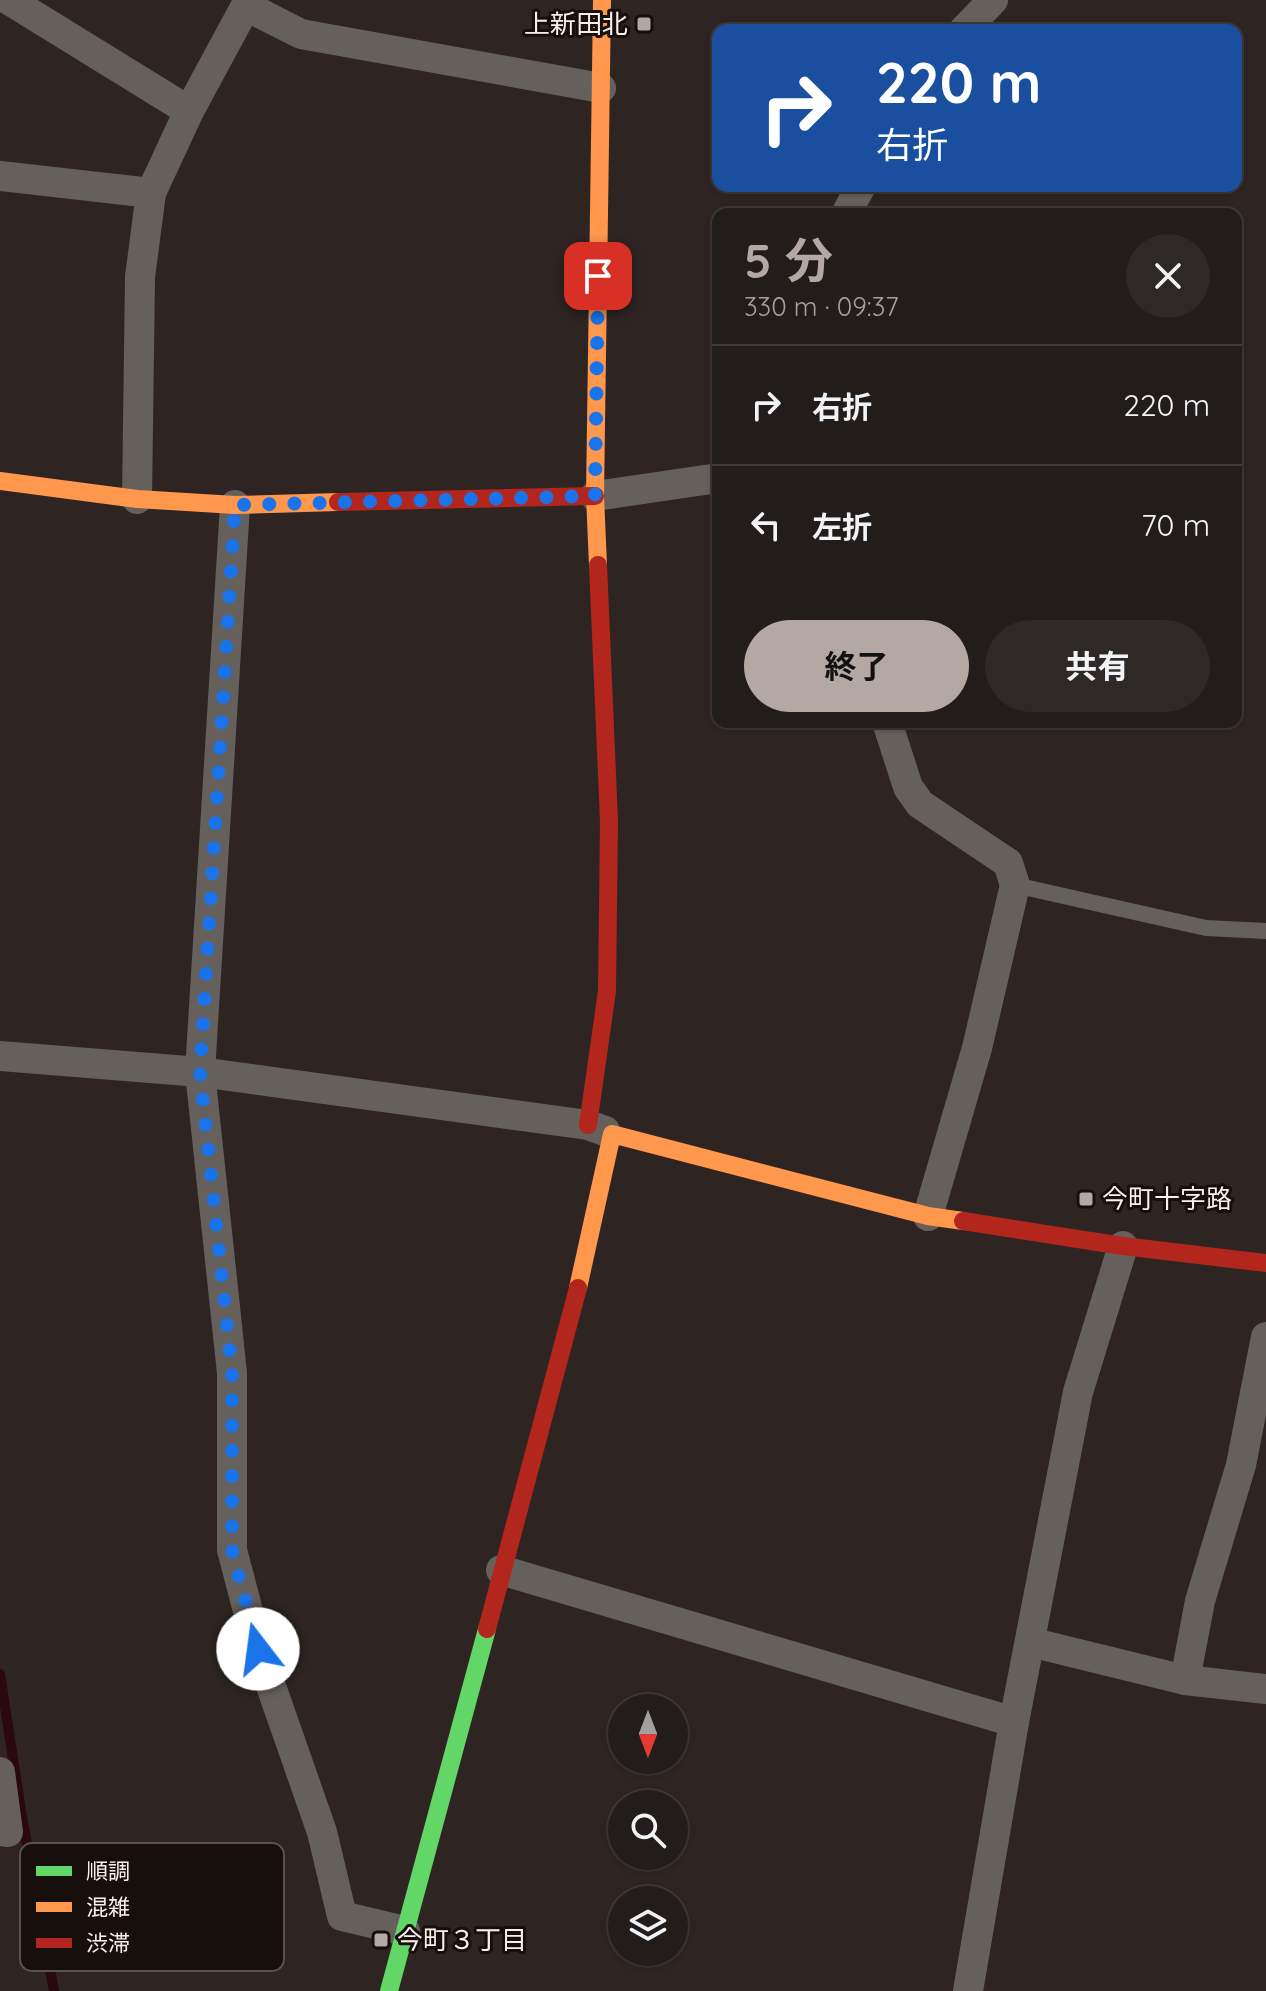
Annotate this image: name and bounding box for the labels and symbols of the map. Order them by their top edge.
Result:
place label: 上新田北 [524,7,628,40]
marker: 上新田北 [635,15,653,33]
pin [564,242,632,310]
place label: 今町十字路 [1102,1182,1232,1215]
marker: 今町十字路 [1077,1190,1095,1208]
position arrow [216,1607,300,1691]
north arrow [608,1694,688,1774]
legend [20,1843,284,1971]
text: 順調 [86,1857,130,1885]
text: 混雑 [86,1893,130,1921]
place label: 今町３丁目 [397,1923,527,1956]
text: 渋滞 [86,1929,130,1957]
marker: 今町３丁目 [372,1931,390,1949]

